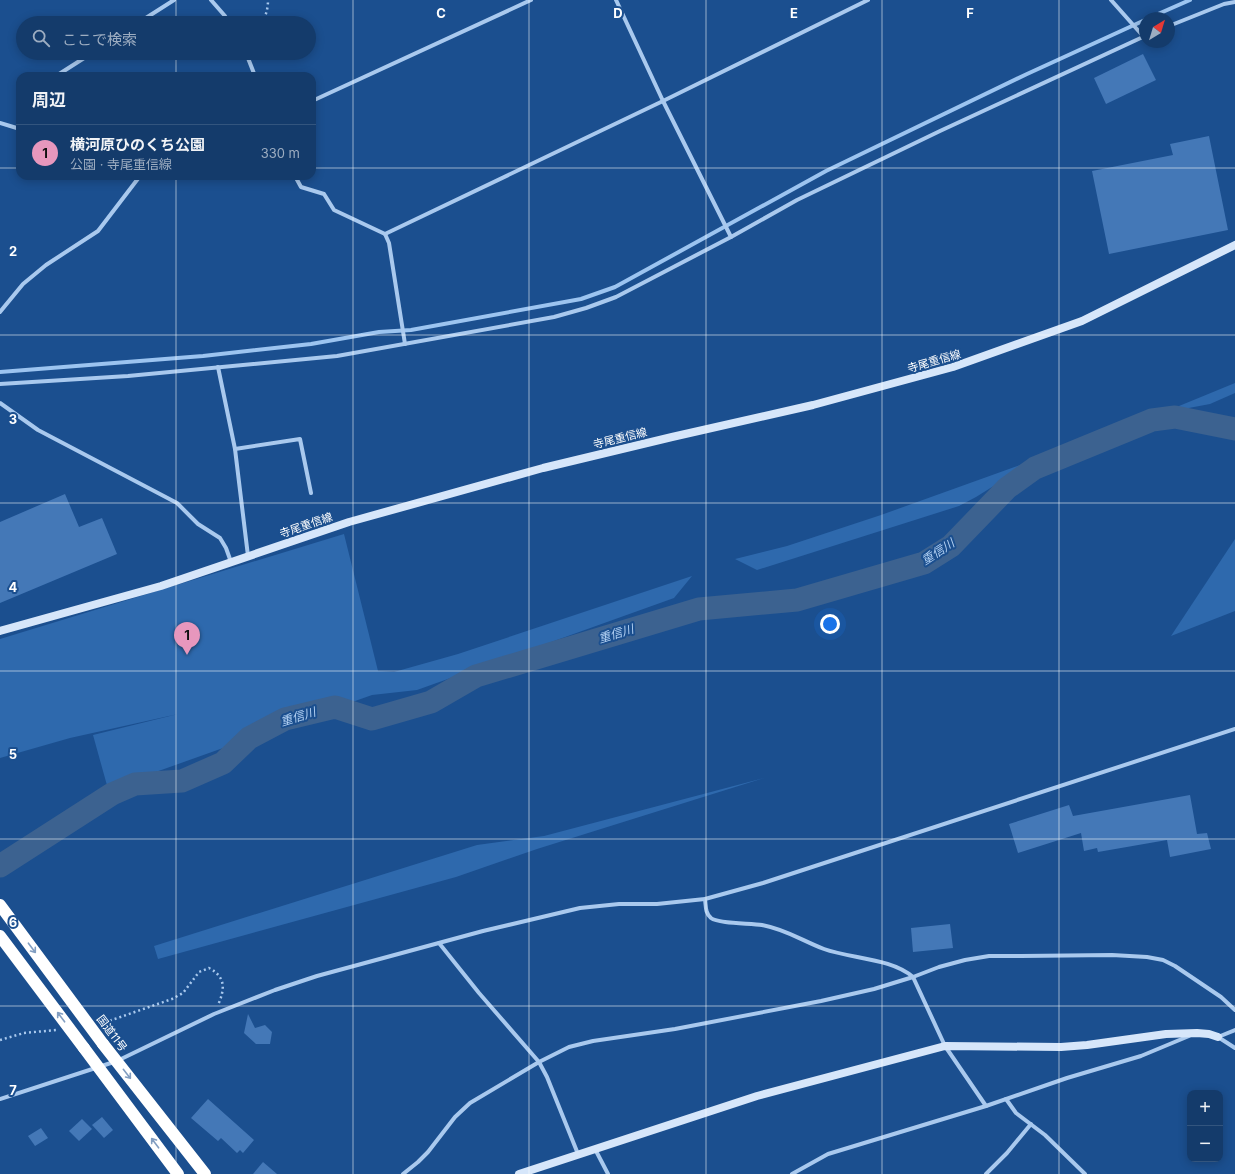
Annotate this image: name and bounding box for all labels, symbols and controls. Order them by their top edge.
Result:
text: C [436,5,446,21]
text: D [613,5,623,21]
text: E [790,5,798,21]
text: F [966,5,974,21]
north arrow [1139,12,1175,48]
search box [16,16,316,60]
icon: search [30,27,52,49]
text: ここで検索 [62,30,137,49]
text: 周辺 [32,90,66,110]
text: 横河原ひのくち公園 [70,135,205,154]
text: 1 [42,145,48,161]
text: 330 m [261,145,300,161]
text: 公園 · 寺尾重信線 [70,156,172,172]
text: 2 [9,243,17,259]
street label: 寺尾重信線 [906,347,962,375]
text: 3 [9,411,17,427]
street label: 寺尾重信線 [592,425,648,451]
street label: 寺尾重信線 [278,509,334,541]
water label: 重信川 [919,534,959,568]
text: 4 [9,579,18,595]
your location [820,614,840,634]
water label: 重信川 [596,621,637,646]
pin: 1 [174,622,200,655]
water label: 重信川 [278,704,319,729]
text: 5 [9,746,17,762]
text: 6 [9,914,17,930]
one-way arrow [27,942,36,953]
one-way arrow [56,1011,65,1022]
street label: 国道11号 [94,1012,130,1054]
one-way arrow [123,1069,132,1080]
text: 7 [9,1082,17,1098]
map controls [1187,1090,1223,1162]
button: + [1187,1090,1223,1126]
button: − [1187,1126,1223,1162]
one-way arrow [151,1137,159,1148]

